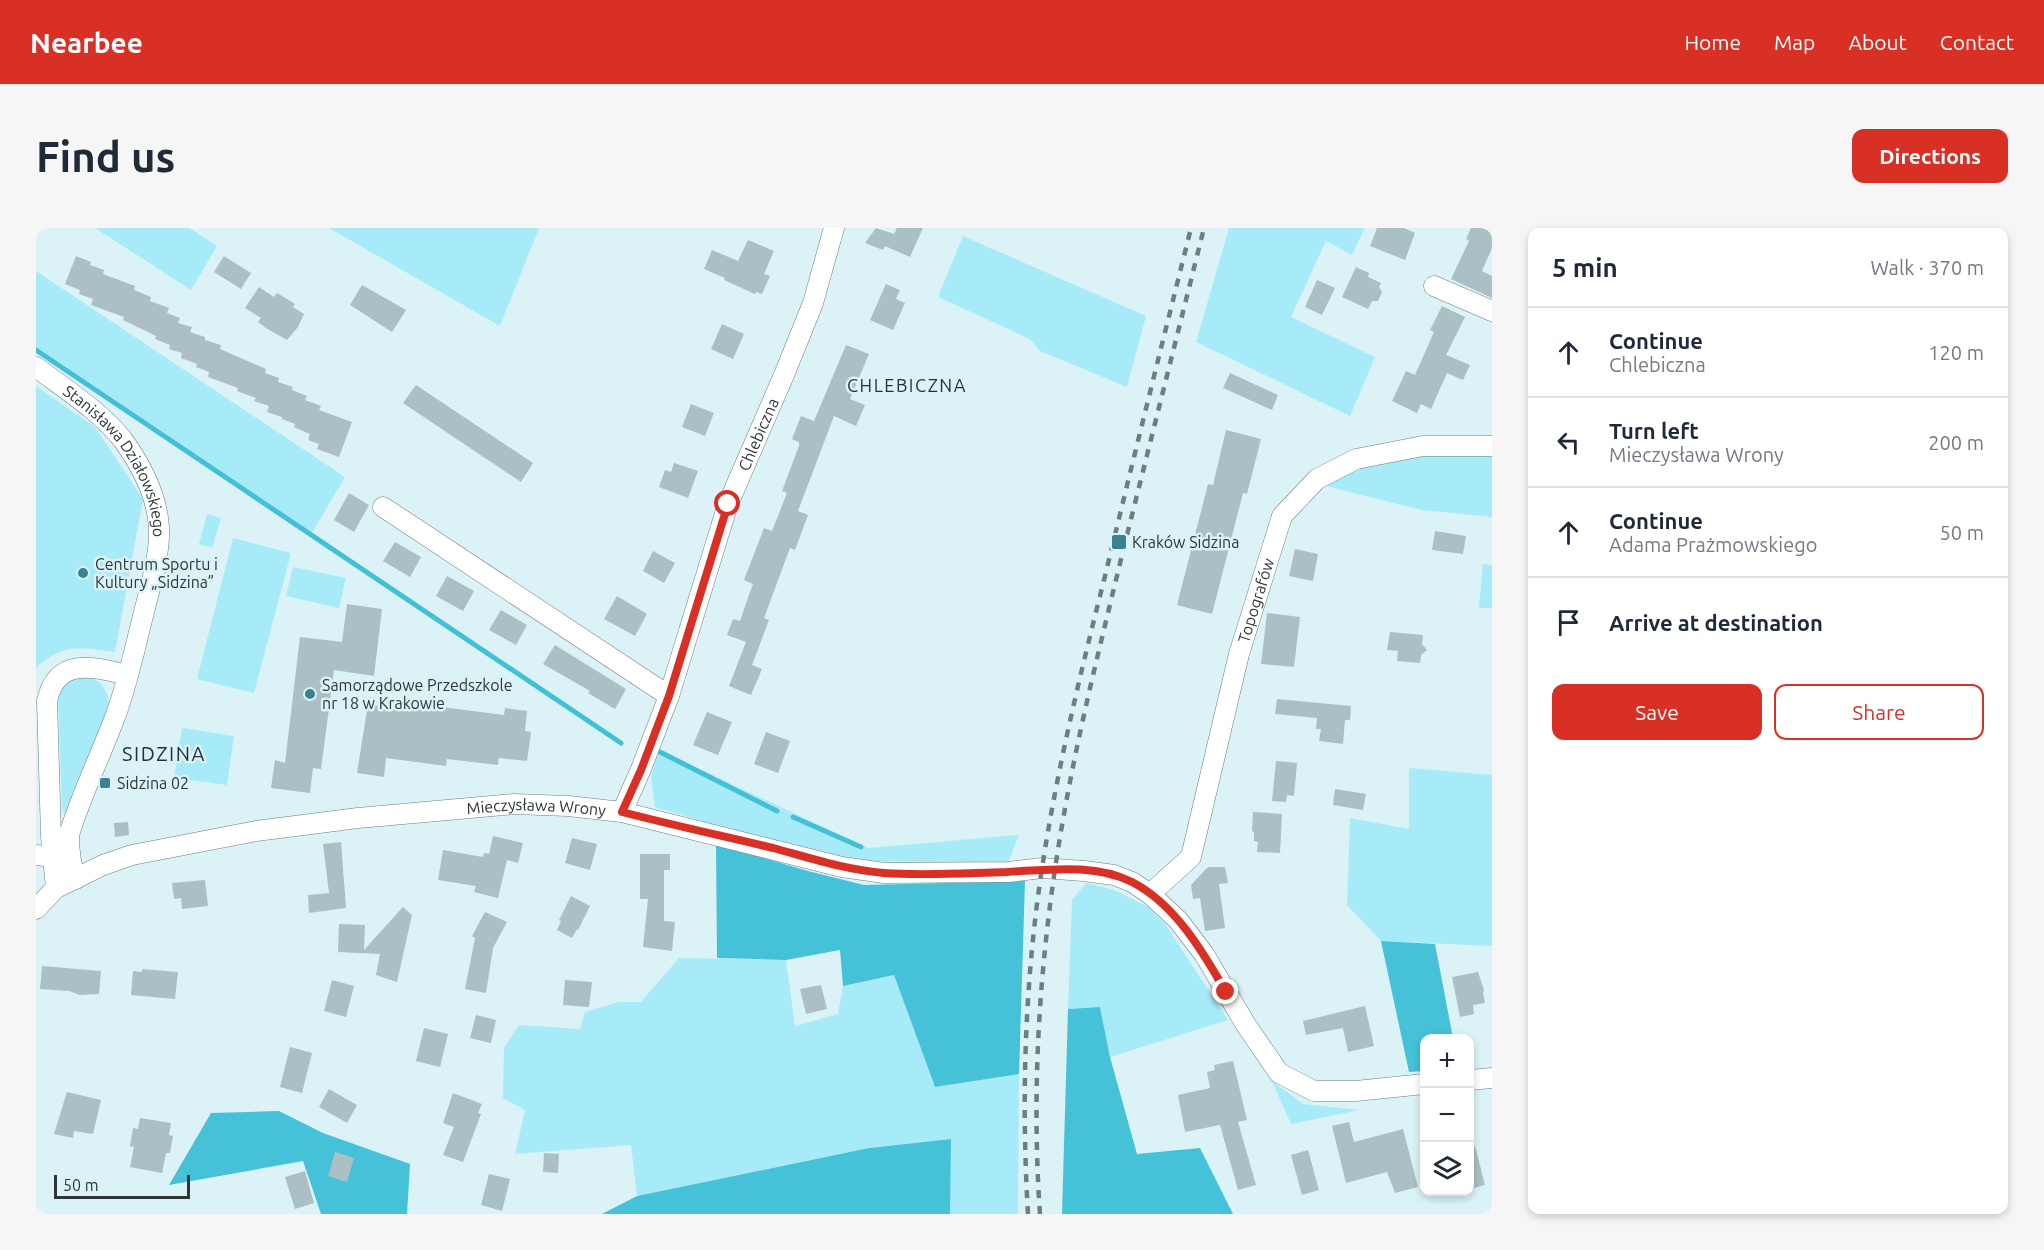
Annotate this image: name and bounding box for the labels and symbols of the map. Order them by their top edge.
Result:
district label: CHLEBICZNA [847,375,967,395]
street label: Stanisława Działowskiego [60,381,168,537]
street label: Chlebiczna [735,395,782,473]
route start [714,490,740,516]
marker: Kraków Sidzina [1110,533,1128,551]
place label: Kraków Sidzina [1132,533,1239,551]
place label: Centrum Sportu i Kultury „Sidzina” [95,555,218,591]
street label: Topografów [1234,555,1278,645]
marker: Centrum Sportu i Kultury „Sidzina” [76,566,90,580]
place label: Samorządowe Przedszkole nr 18 w Krakowie [322,676,513,712]
marker: Samorządowe Przedszkole nr 18 w Krakowie [303,687,317,701]
district label: SIDZINA [122,742,206,765]
place label: Sidzina 02 [117,774,189,792]
marker: Sidzina 02 [98,776,112,790]
street label: Mieczysława Wrony [466,795,607,819]
route end [1212,978,1238,1004]
scale bar [54,1172,190,1200]

